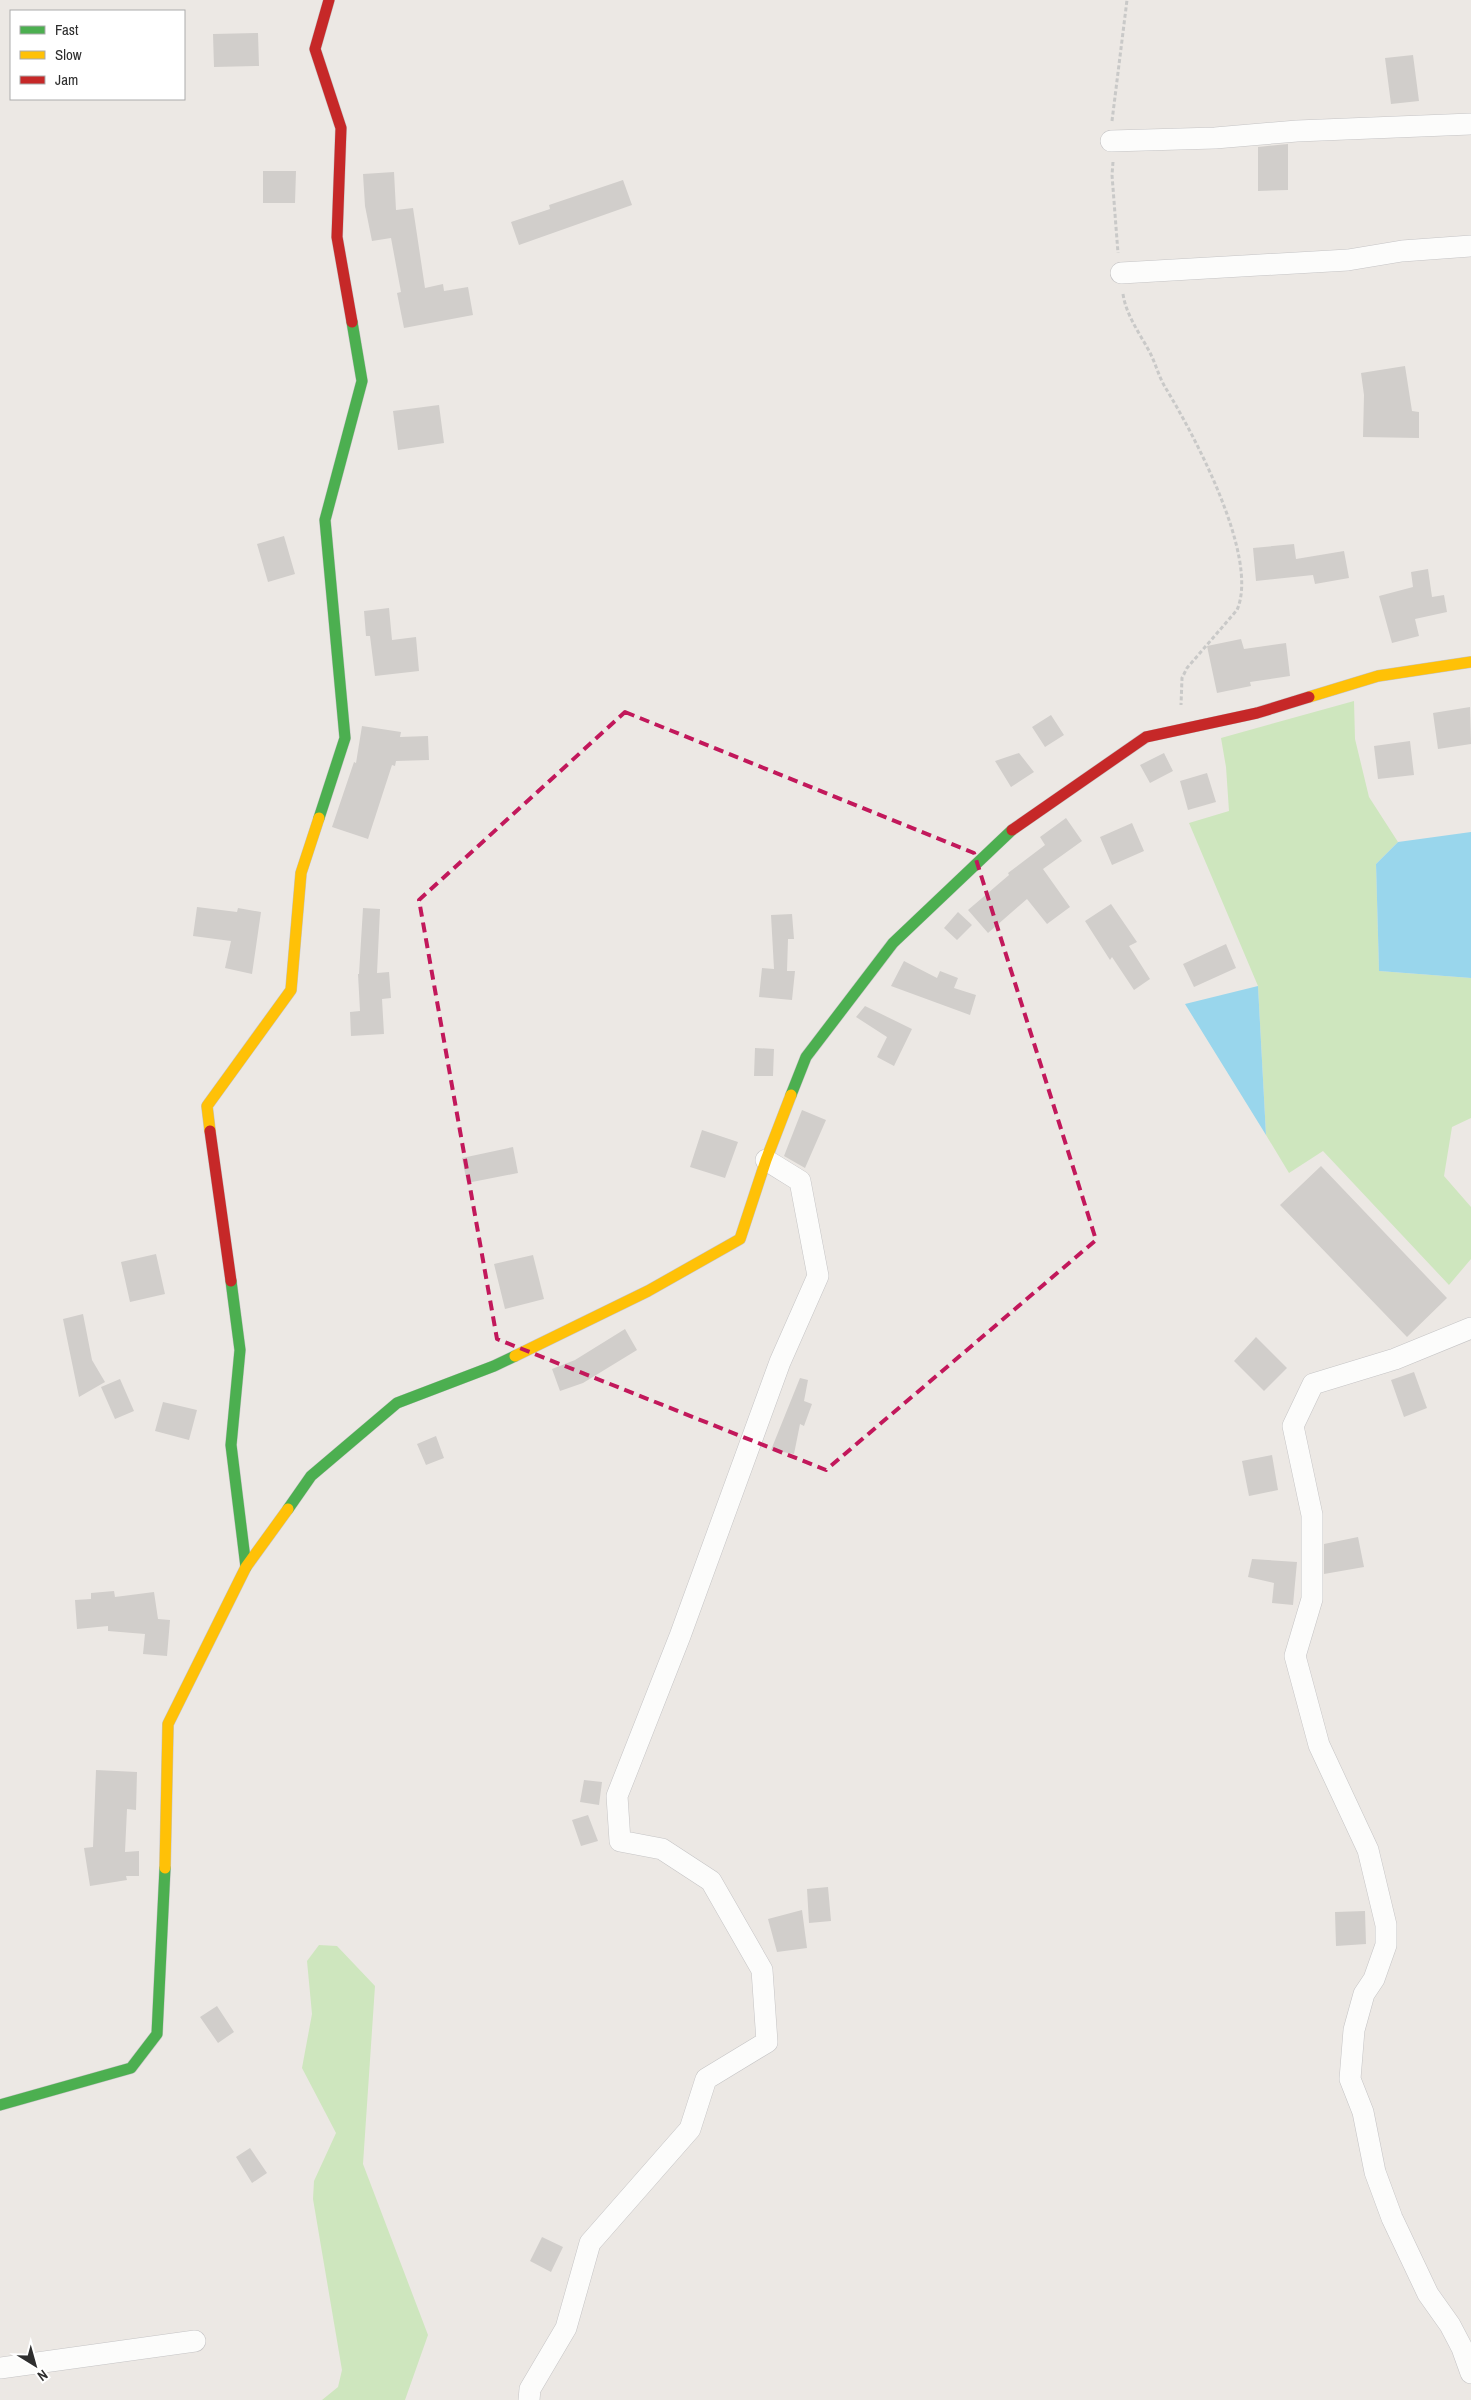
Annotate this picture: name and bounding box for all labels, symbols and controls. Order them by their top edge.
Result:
legend [10,10,185,100]
text: Fast [55,19,79,40]
text: Slow [55,44,82,65]
text: Jam [55,69,78,90]
north arrow [10,2340,60,2390]
text: N [34,2366,52,2385]

